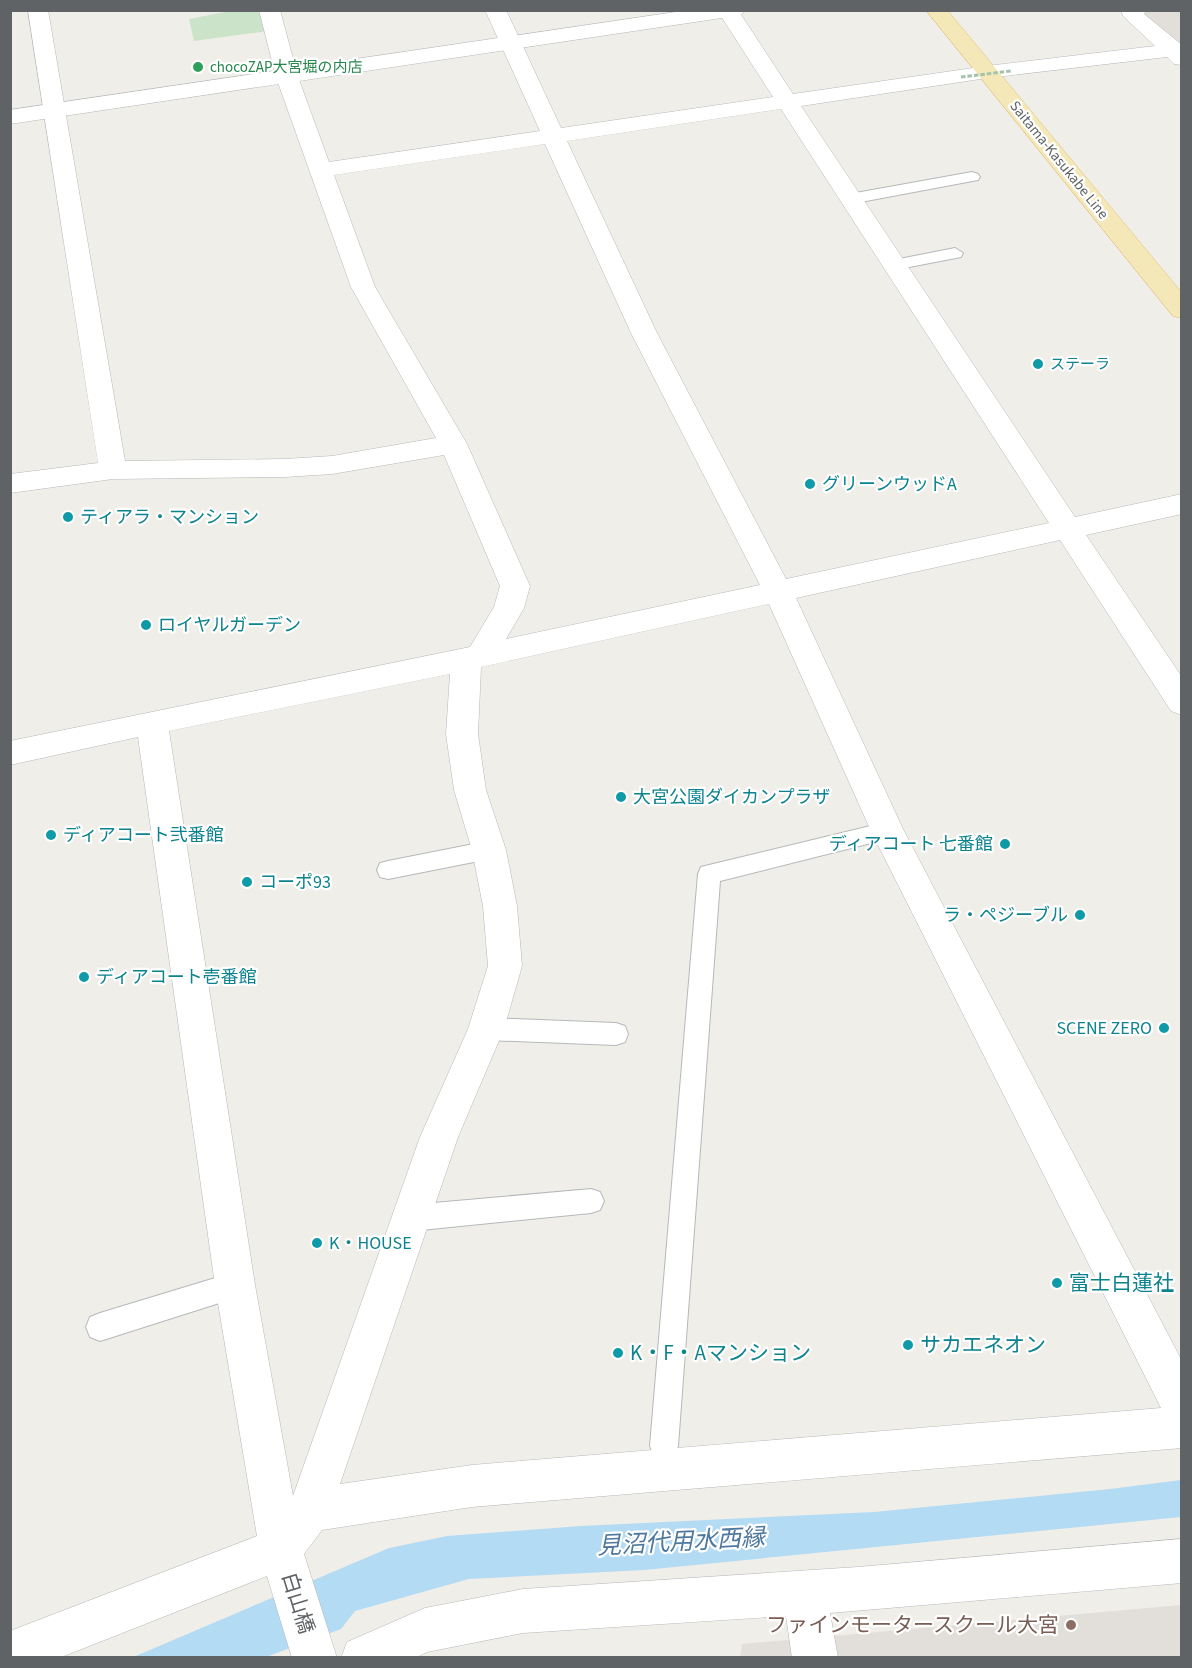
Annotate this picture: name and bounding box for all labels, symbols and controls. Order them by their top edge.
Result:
place label: chocoZAP大宮堀の内店 [210,57,362,78]
marker: chocoZAP大宮堀の内店 [191,60,205,74]
street label: Saitama-Kasukabe Line [1005,96,1113,224]
place label: ステーラ [1050,354,1110,375]
marker: ステーラ [1031,357,1045,371]
place label: グリーンウッドA [822,472,957,497]
marker: グリーンウッドA [803,477,817,491]
place label: ティアラ・マンション [80,505,259,530]
marker: ティアラ・マンション [61,510,75,524]
place label: ロイヤルガーデン [158,613,301,638]
marker: ロイヤルガーデン [139,618,153,632]
place label: 大宮公園ダイカンプラザ [633,785,830,810]
marker: 大宮公園ダイカンプラザ [614,790,628,804]
place label: ディアコート弐番館 [63,823,224,848]
marker: ディアコート弐番館 [44,828,58,842]
place label: ディアコート 七番館 [829,832,993,857]
marker: ディアコート 七番館 [998,837,1012,851]
place label: コーポ93 [259,870,331,895]
marker: コーポ93 [240,875,254,889]
place label: ラ・ペジーブル [943,903,1068,928]
marker: ラ・ペジーブル [1073,908,1087,922]
place label: ディアコート壱番館 [96,965,257,990]
marker: ディアコート壱番館 [77,970,91,984]
place label: SCENE ZERO [1057,1016,1152,1041]
marker: SCENE ZERO [1157,1021,1171,1035]
place label: K・HOUSE [329,1231,412,1256]
marker: K・HOUSE [310,1236,324,1250]
place label: 富士白蓮社 [1069,1268,1174,1298]
marker: 富士白蓮社 [1050,1276,1064,1290]
place label: サカエネオン [920,1330,1046,1360]
place label: K・F・Aマンション [630,1338,811,1368]
marker: サカエネオン [901,1338,915,1352]
marker: K・F・Aマンション [611,1346,625,1360]
water label: 見沼代用水西縁 [596,1520,769,1564]
street label: 白山橋 [274,1568,322,1638]
place label: ファインモータースクール大宮 [766,1610,1059,1640]
marker: ファインモータースクール大宮 [1064,1618,1078,1632]

